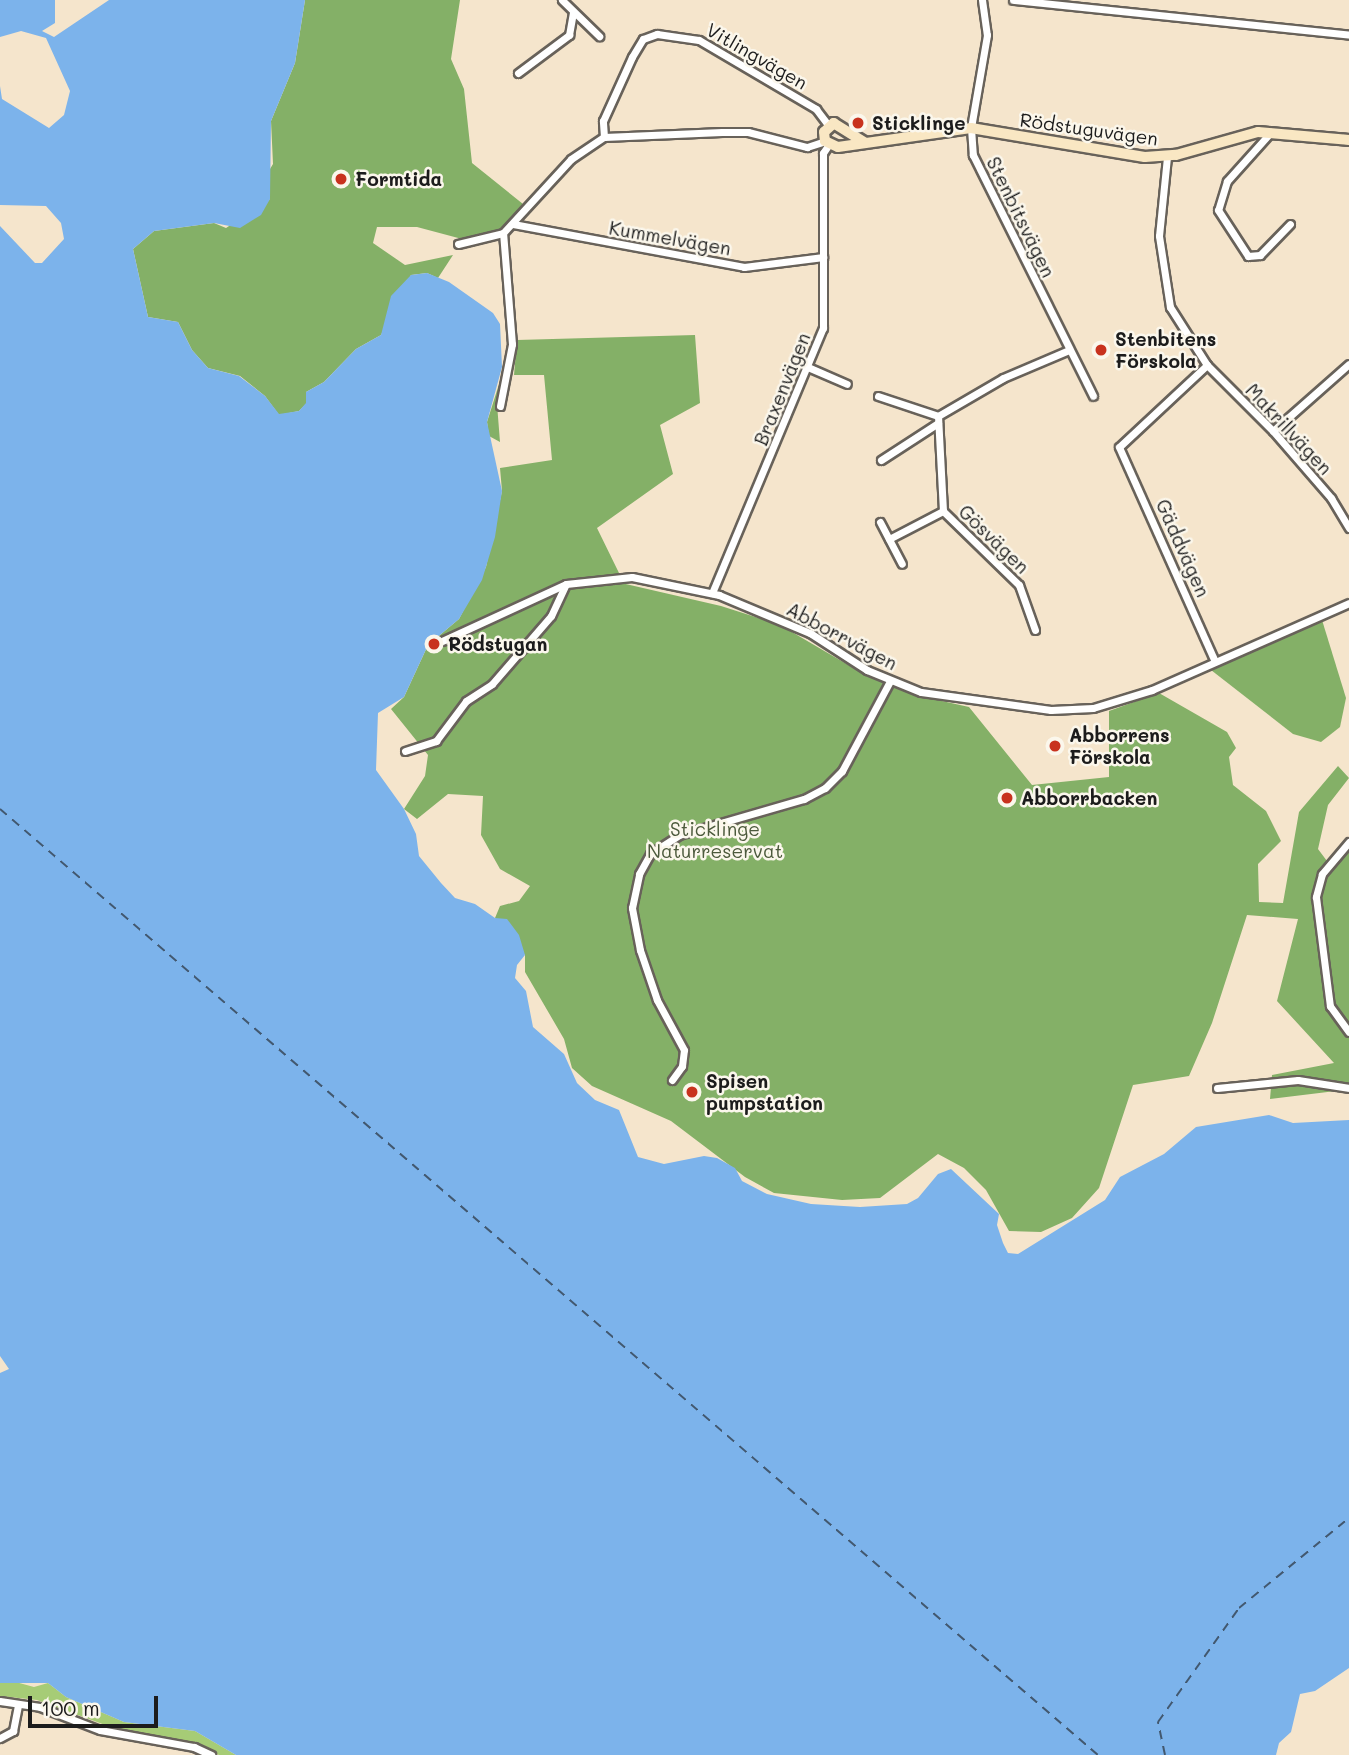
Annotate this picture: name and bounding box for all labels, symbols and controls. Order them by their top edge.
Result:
street label: Vitlingvägen [702,18,812,94]
street label: Rödstuguvägen [1018,108,1160,150]
place label: Sticklinge [872,112,965,134]
marker: Sticklinge [850,115,866,131]
street label: Stenbitsvägen [982,153,1060,281]
place label: Formtida [355,168,442,190]
marker: Formtida [333,171,349,187]
street label: Kummelvägen [607,216,733,260]
place label: Stenbitens Förskola [1115,328,1216,372]
street label: Braxenvägen [749,329,815,449]
marker: Stenbitens Förskola [1093,342,1109,358]
street label: Makrillvägen [1241,379,1337,479]
street label: Gäddvägen [1151,496,1215,600]
street label: Gösvägen [954,500,1034,578]
street label: Abborrvägen [783,597,901,675]
place label: Rödstugan [448,633,548,655]
marker: Rödstugan [426,636,442,652]
place label: Abborrens Förskola [1069,724,1170,768]
marker: Abborrens Förskola [1047,738,1063,754]
place label: Abborrbacken [1021,787,1157,809]
marker: Abborrbacken [999,790,1015,806]
park label: Sticklinge Naturreservat [647,818,783,862]
place label: Spisen pumpstation [706,1070,823,1114]
marker: Spisen pumpstation [684,1084,700,1100]
scale bar [32,1682,161,1726]
text: 100 m [41,1694,100,1721]

